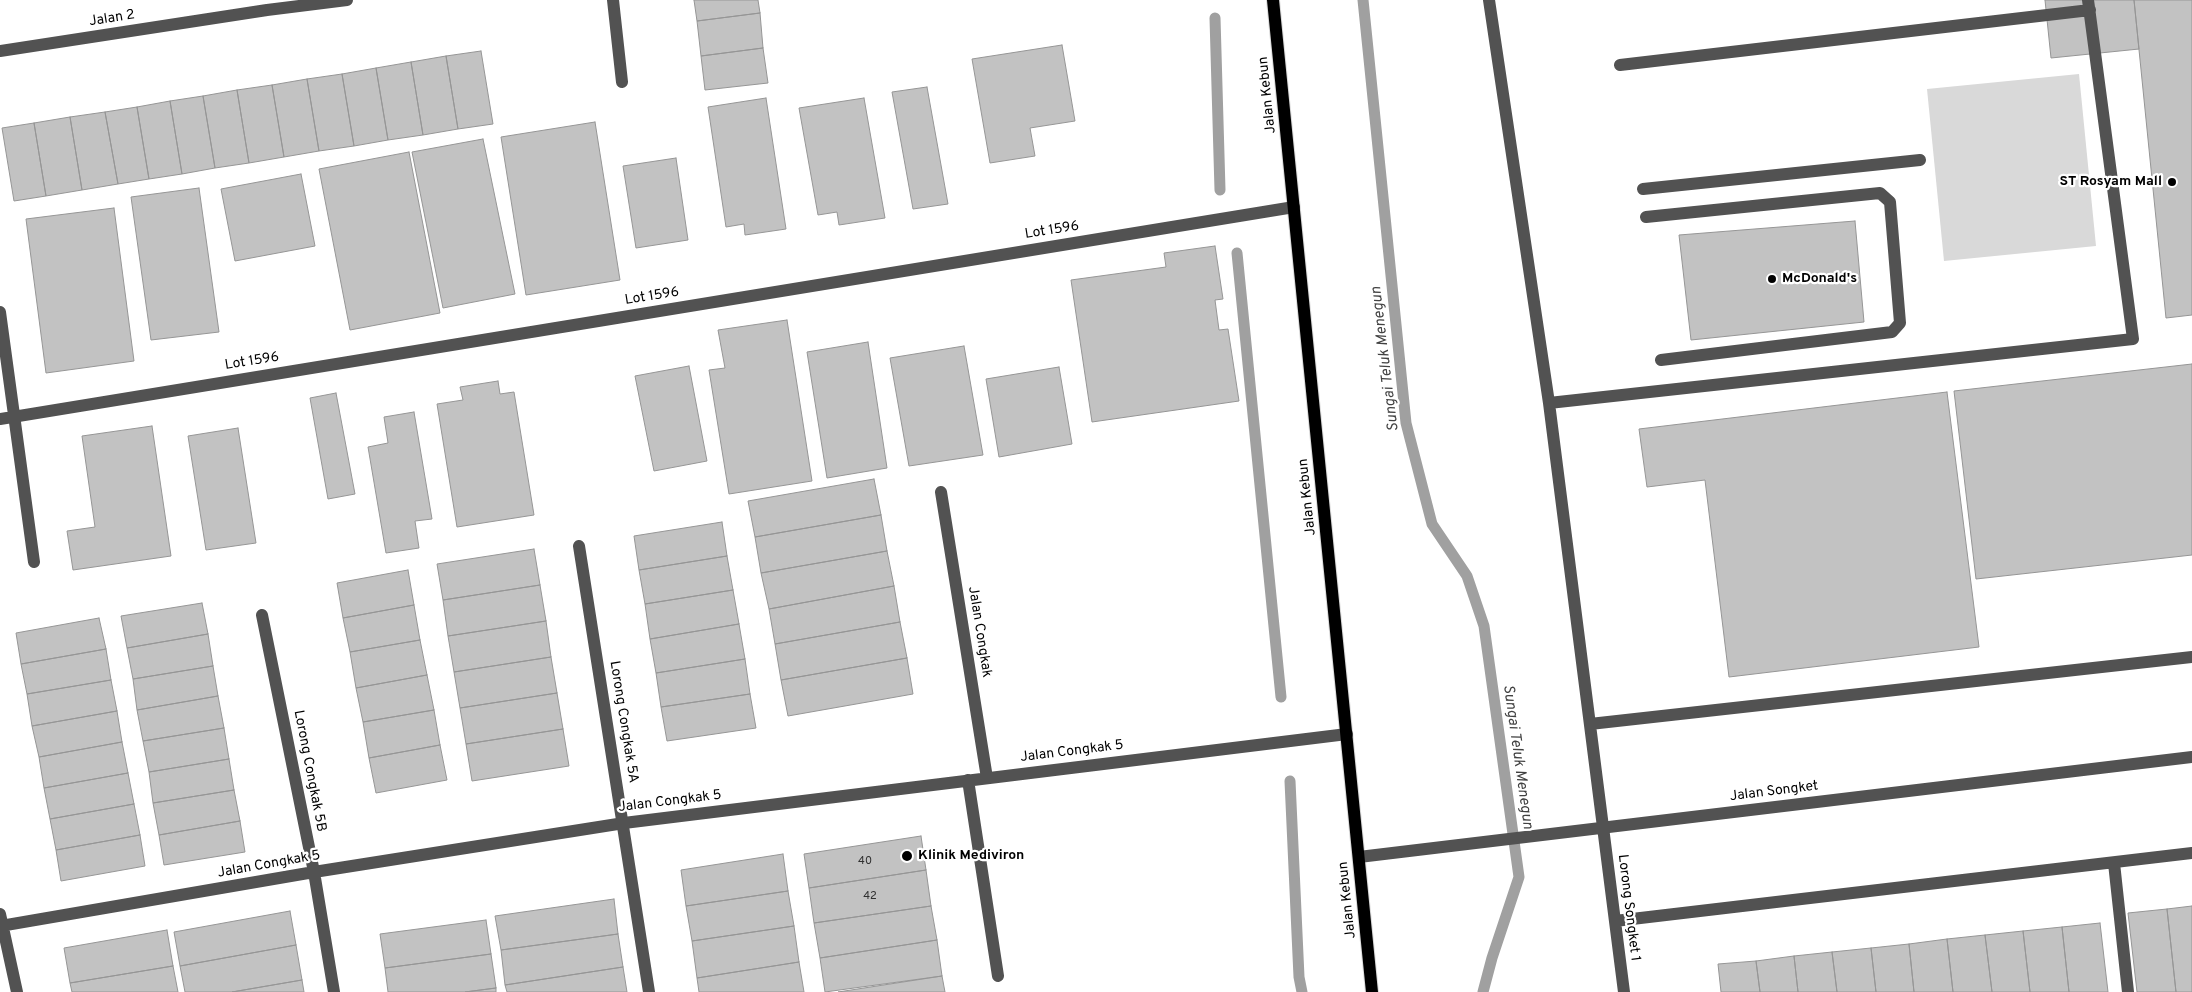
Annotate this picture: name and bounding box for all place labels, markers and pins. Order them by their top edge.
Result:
place label: ST Rosyam Mall [2060,174,2162,190]
marker: ST Rosyam Mall [2166,176,2178,188]
place label: McDonald's [1782,271,1857,287]
marker: McDonald's [1766,273,1778,285]
place label: Klinik Mediviron [918,848,1024,864]
marker: Klinik Mediviron [900,849,914,863]

